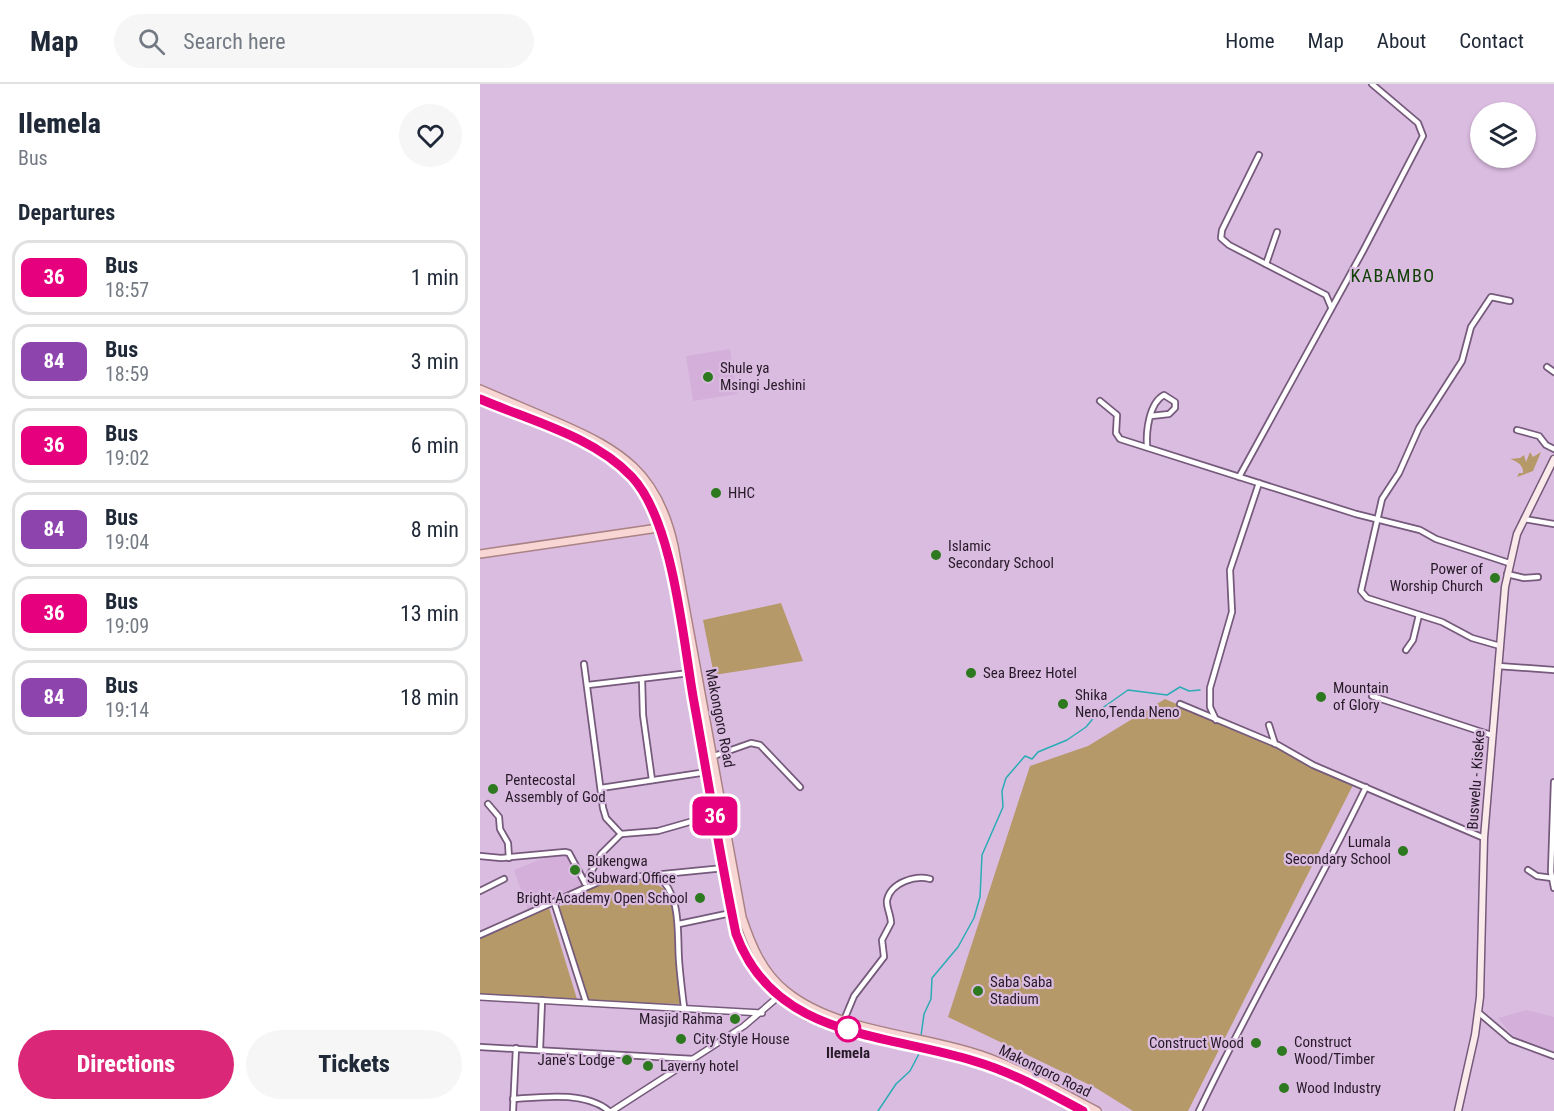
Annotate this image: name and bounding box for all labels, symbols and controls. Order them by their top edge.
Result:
search box [114,14,534,68]
text: Map [30,25,78,58]
icon: search [135,25,168,58]
text: Search here [183,29,286,54]
text: Home [1225,29,1275,53]
text: Map [1308,29,1344,53]
text: About [1377,29,1426,53]
text: Contact [1459,29,1524,53]
map controls [1470,102,1536,168]
button: layers [1470,102,1536,168]
button: heart [399,104,462,167]
text: Ilemela [18,107,101,140]
text: Bus [18,146,48,170]
text: Departures [18,200,115,225]
text: Bus [105,253,138,278]
text: 36 [43,265,65,289]
text: 1 min [411,265,459,290]
district label: KABAMBO [1350,265,1436,286]
text: 18:57 [105,278,149,302]
text: Bus [105,337,138,362]
text: 84 [43,349,65,373]
text: 3 min [411,349,459,374]
place label: Shule ya Msingi Jeshini [720,359,806,394]
text: 18:59 [105,362,149,386]
marker: Shule ya Msingi Jeshini [701,370,715,384]
text: Bus [105,421,138,446]
text: 36 [43,433,65,457]
text: 6 min [411,433,459,458]
text: 19:02 [105,446,149,470]
place label: HHC [728,484,755,502]
marker: HHC [709,486,723,500]
text: Bus [105,505,138,530]
text: 84 [43,517,65,541]
text: 8 min [411,517,459,542]
text: 19:04 [105,530,149,554]
place label: Islamic Secondary School [948,537,1054,572]
marker: Islamic Secondary School [929,548,943,562]
place label: Power of Worship Church [1390,560,1483,595]
marker: Power of Worship Church [1488,571,1502,585]
text: Bus [105,589,138,614]
text: 36 [43,601,65,625]
text: 13 min [400,601,459,626]
text: 19:09 [105,614,149,638]
place label: Sea Breez Hotel [983,664,1077,682]
marker: Sea Breez Hotel [964,666,978,680]
street label: Makongoro Road [702,667,738,769]
text: Bus [105,673,138,698]
place label: Mountain of Glory [1333,679,1389,714]
text: 84 [43,685,65,709]
text: 18 min [400,685,459,710]
place label: Shika Neno,Tenda Neno [1075,686,1180,721]
marker: Mountain of Glory [1314,690,1328,704]
marker: Shika Neno,Tenda Neno [1056,697,1070,711]
text: 19:14 [105,698,149,722]
street label: Buswelu - Kiseke [1464,730,1488,830]
place label: Pentecostal Assembly of God [505,771,606,806]
marker: Pentecostal Assembly of God [486,782,500,796]
line badge: 36 [688,796,742,836]
text: 36 [704,804,726,828]
place label: Lumala Secondary School [1285,833,1391,868]
marker: Lumala Secondary School [1396,844,1410,858]
place label: Bukengwa Subward Office [587,852,676,887]
marker: Bukengwa Subward Office [568,863,582,877]
place label: Bright Academy Open School [516,889,688,907]
marker: Bright Academy Open School [693,891,707,905]
place label: Saba Saba Stadium [990,973,1053,1008]
marker: Saba Saba Stadium [971,984,985,998]
place label: Masjid Rahma [639,1010,723,1028]
marker: Masjid Rahma [728,1012,742,1026]
marker: Ilemela [835,1016,861,1042]
button: Directions [18,1030,234,1099]
button: Tickets [246,1030,462,1099]
place label: City Style House [693,1030,789,1048]
marker: City Style House [674,1032,688,1046]
place label: Construct Wood/Timber [1294,1033,1375,1068]
place label: Construct Wood [1149,1034,1244,1052]
marker: Construct Wood [1249,1036,1263,1050]
street label: Makongoro Road [996,1041,1094,1101]
place label: Ilemela [826,1044,870,1062]
marker: Construct Wood/Timber [1275,1044,1289,1058]
place label: Jane's Lodge [538,1051,615,1069]
marker: Jane's Lodge [620,1053,634,1067]
place label: Laverny hotel [660,1057,739,1075]
marker: Laverny hotel [641,1059,655,1073]
place label: Wood Industry [1296,1079,1381,1097]
marker: Wood Industry [1277,1081,1291,1095]

